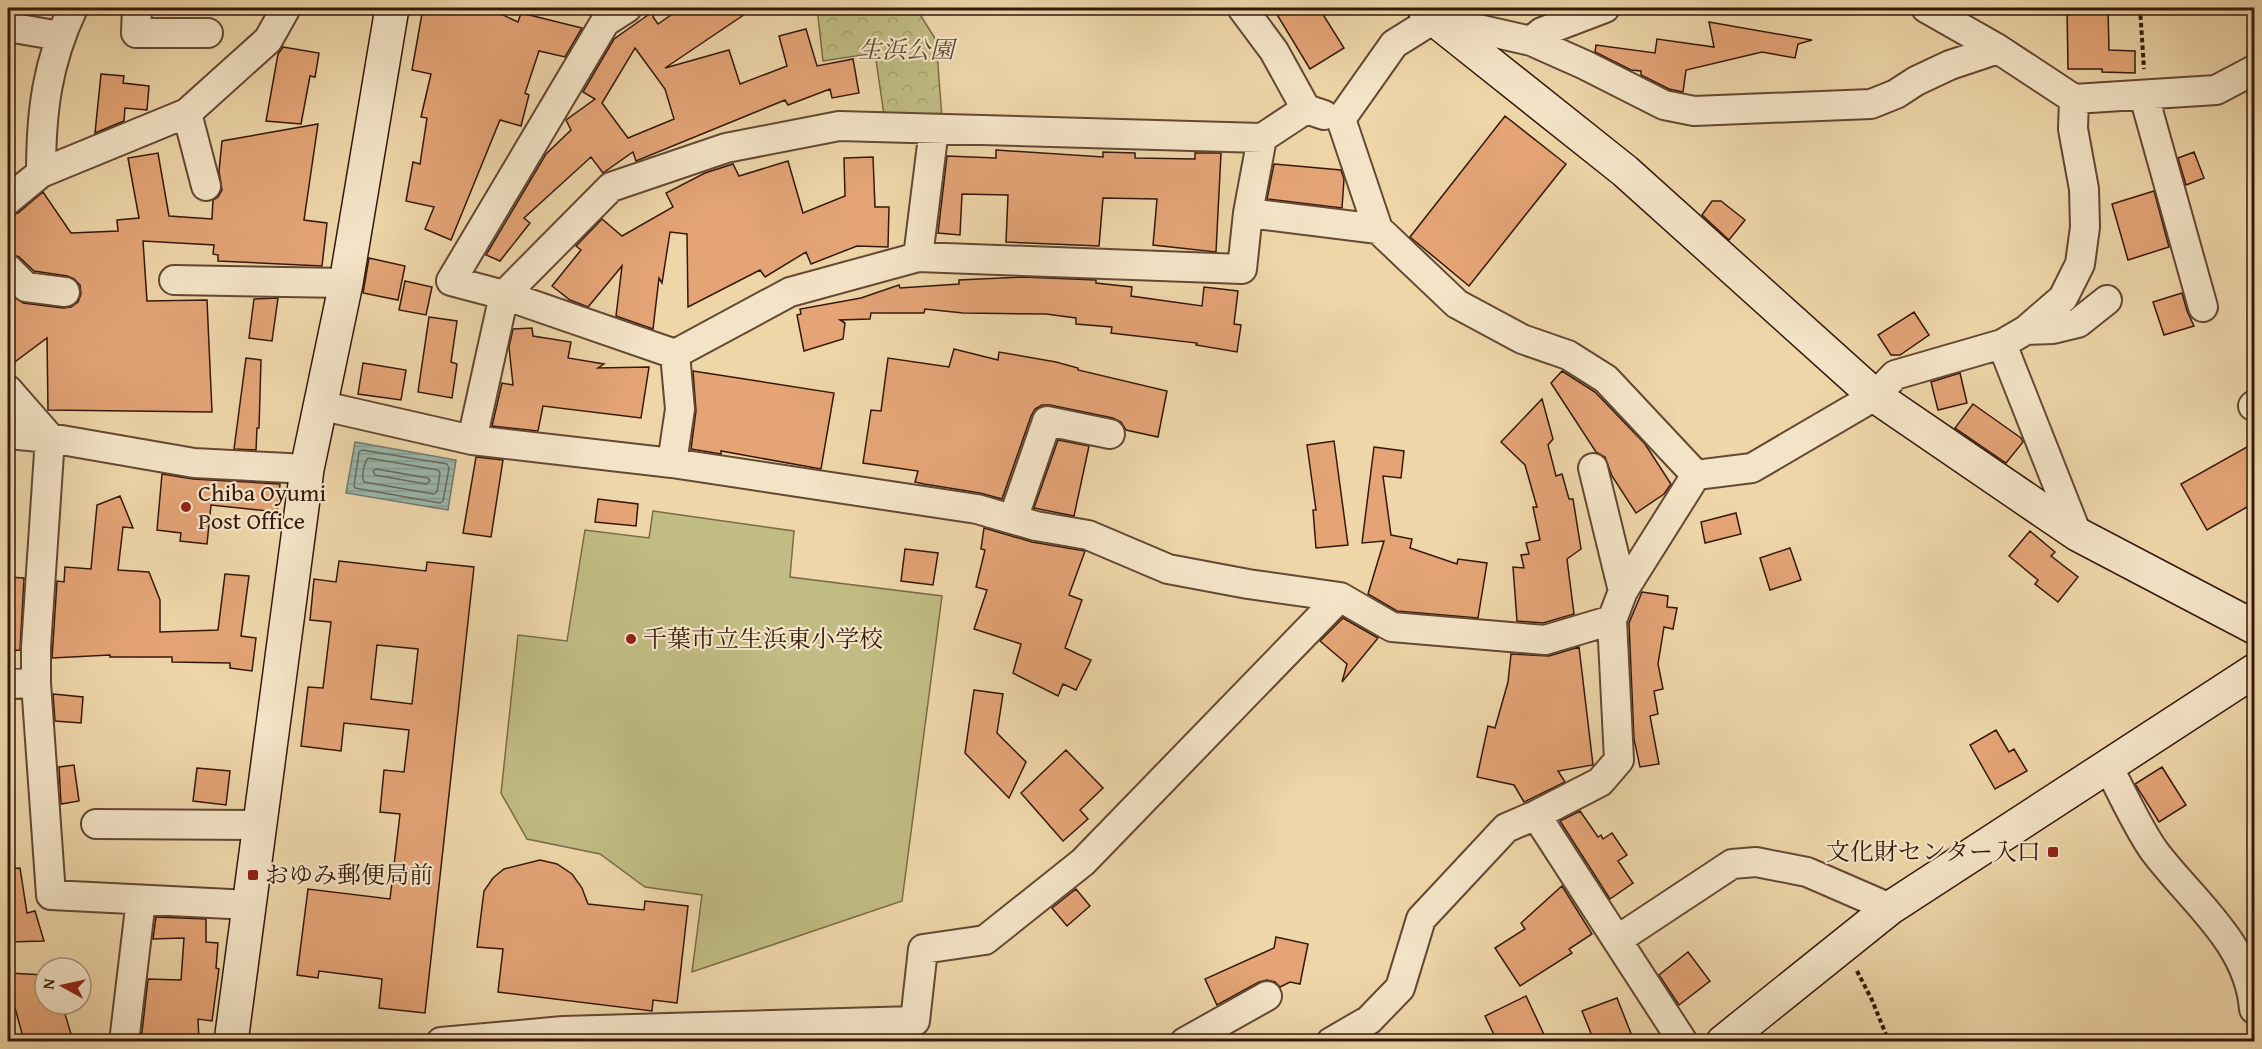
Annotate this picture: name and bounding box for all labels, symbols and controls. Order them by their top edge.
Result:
park label: 生浜公園 [858,32,958,67]
place label: Chiba Oyumi Post Office [198,475,326,538]
marker: Chiba Oyumi Post Office [179,500,193,514]
place label: 千葉市立生浜東小学校 [643,621,883,656]
marker: 千葉市立生浜東小学校 [624,632,638,646]
place label: 文化財センター入口 [1826,834,2041,869]
marker: 文化財センター入口 [2046,845,2060,859]
place label: おゆみ郵便局前 [265,857,433,892]
marker: おゆみ郵便局前 [246,868,260,882]
north arrow [33,956,93,1016]
text: N [36,977,61,991]

